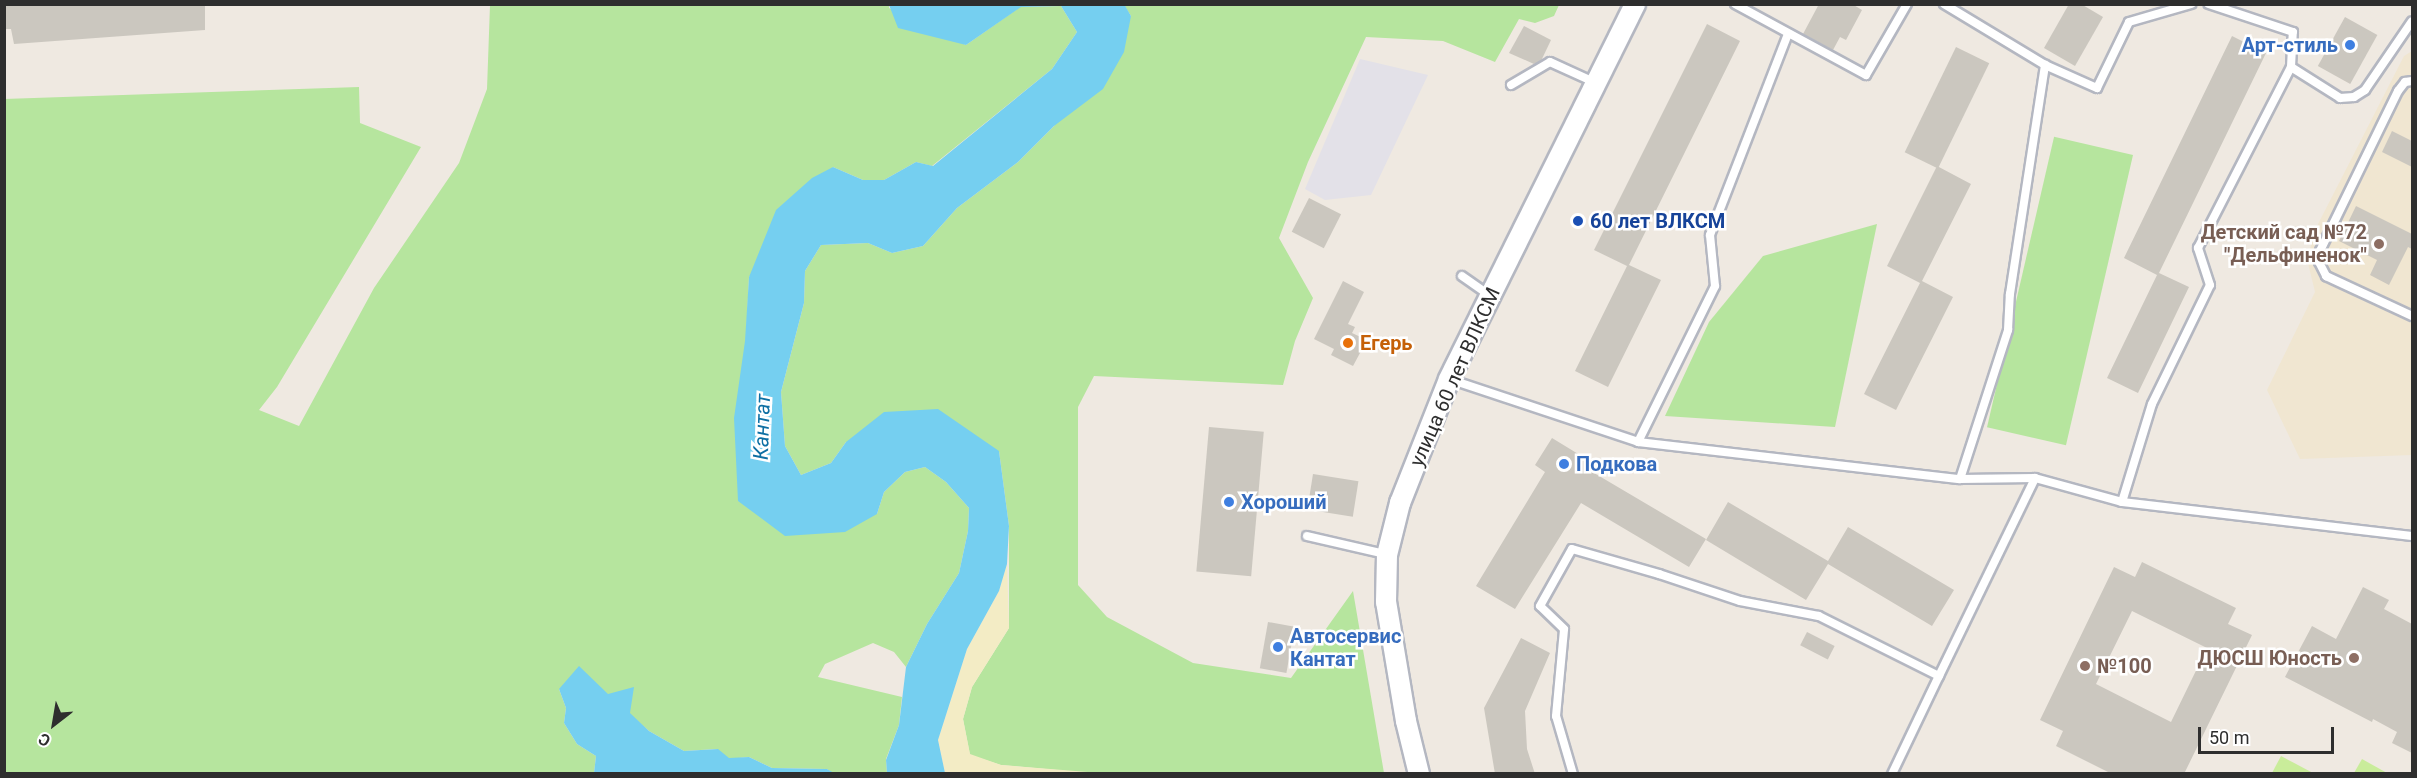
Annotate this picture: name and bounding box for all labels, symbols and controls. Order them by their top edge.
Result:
place label: Арт-стиль [2242,33,2338,57]
marker: Арт-стиль [2343,38,2357,52]
place label: 60 лет ВЛКСМ [1590,209,1725,233]
marker: 60 лет ВЛКСМ [1571,214,1585,228]
place label: Детский сад №72 "Дельфиненок" [2201,220,2367,267]
marker: Детский сад №72 "Дельфиненок" [2372,237,2386,251]
street label: улица 60 лет ВЛКСМ [1405,284,1505,470]
place label: Егерь [1360,331,1413,355]
marker: Егерь [1341,336,1355,350]
water label: Кантат [748,393,776,461]
place label: Подкова [1576,452,1657,476]
marker: Подкова [1557,457,1571,471]
place label: Хороший [1241,490,1327,514]
marker: Хороший [1222,495,1236,509]
place label: Автосервис Кантат [1290,624,1401,671]
marker: Автосервис Кантат [1271,640,1285,654]
place label: ДЮСШ Юность [2198,646,2342,670]
marker: ДЮСШ Юность [2347,651,2361,665]
place label: №100 [2097,654,2152,678]
marker: №100 [2078,659,2092,673]
north arrow [24,694,84,754]
scale bar [2201,715,2338,753]
text: 50 m [2209,727,2249,748]
text: С [35,729,54,751]

